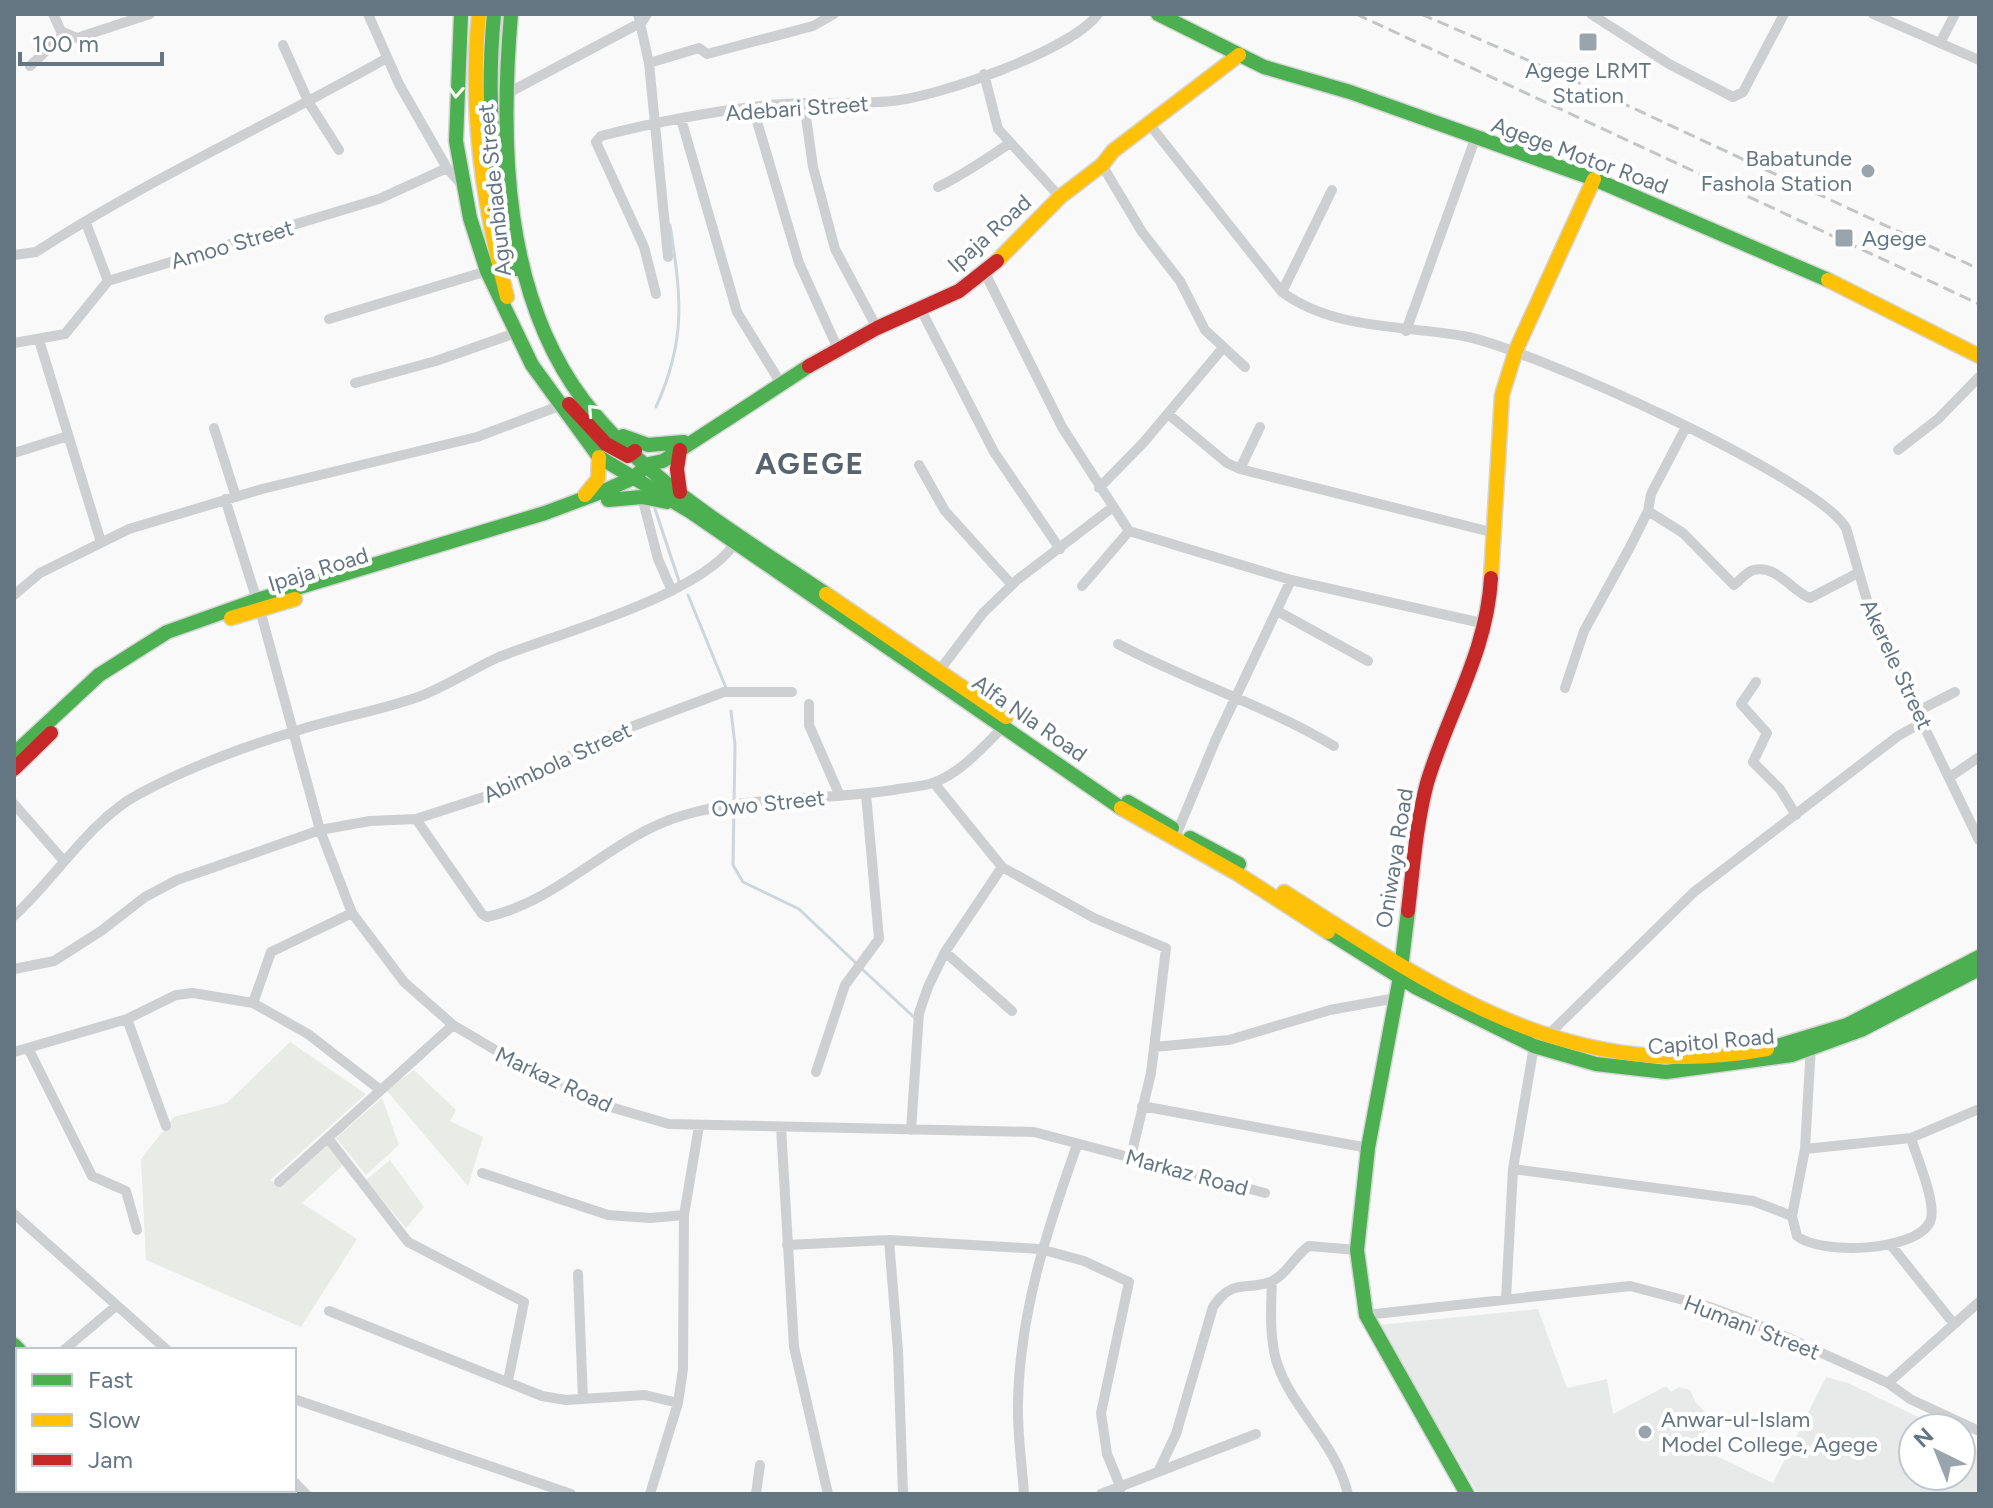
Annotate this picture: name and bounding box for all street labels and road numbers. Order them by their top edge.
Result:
street label: Adebari Street [725,90,869,127]
street label: Agunbiade Street [472,102,517,278]
street label: Agege Motor Road [1488,111,1672,200]
street label: Ipaja Road [942,189,1037,278]
street label: Amoo Street [168,214,297,275]
street label: Ipaja Road [265,541,372,598]
street label: Akerele Street [1855,595,1939,734]
street label: Alfa Nla Road [967,669,1092,768]
street label: Abimbola Street [479,716,636,809]
street label: Owo Street [710,784,826,823]
street label: Oniwaya Road [1370,786,1419,930]
street label: Capitol Road [1647,1023,1776,1060]
street label: Markaz Road [491,1041,617,1118]
street label: Markaz Road [1123,1143,1251,1202]
street label: Humani Street [1680,1289,1823,1366]

